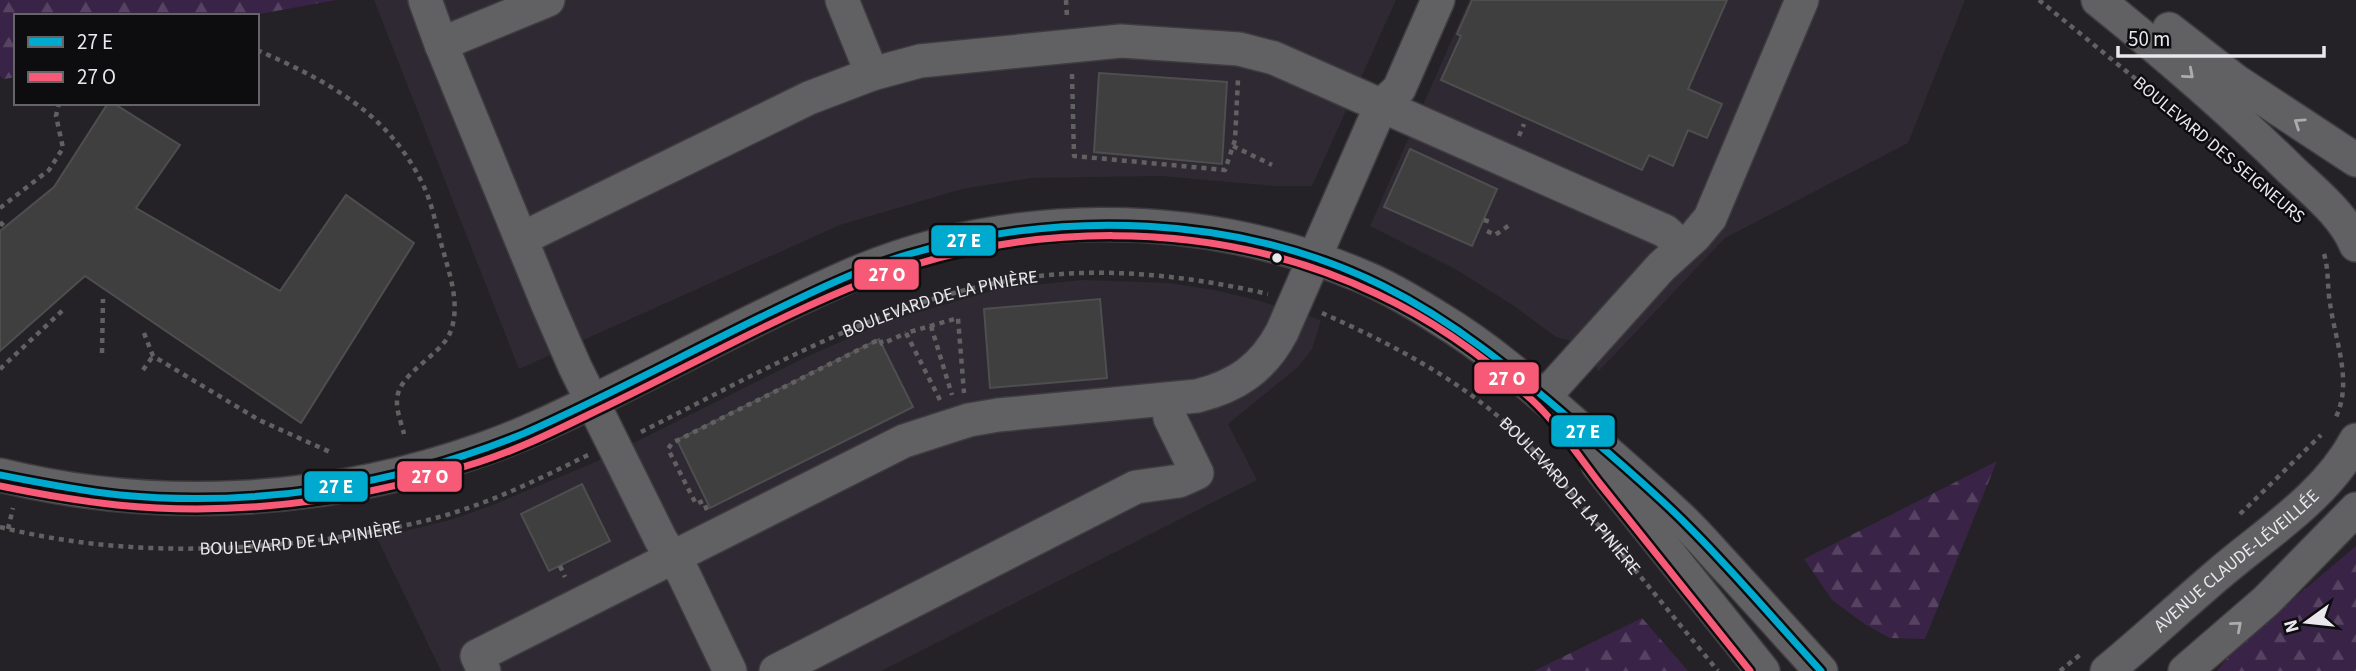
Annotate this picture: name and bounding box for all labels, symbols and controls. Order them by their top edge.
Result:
legend [14,14,259,105]
scale bar [2118,14,2324,58]
text: 50 m [2128,24,2170,54]
text: 27 E [77,27,113,57]
text: 27 O [77,62,116,92]
one-way arrow [2181,66,2194,78]
street label: BOULEVARD DES SEIGNEURS [2128,71,2310,229]
one-way arrow [2293,118,2306,131]
line badge: 27 E [930,224,997,257]
text: 27 E [947,228,981,255]
unlabelled marker [1270,251,1284,265]
line badge: 27 O [853,258,920,291]
text: 27 O [869,262,905,289]
street label: BOULEVARD DE LA PINIÈRE [838,264,1039,344]
line badge: 27 O [1473,361,1540,395]
text: 27 O [1489,366,1525,393]
street label: BOULEVARD DE LA PINIÈRE [1494,411,1646,580]
line badge: 27 E [1550,414,1616,448]
text: 27 E [1566,419,1600,446]
line badge: 27 O [396,460,463,493]
text: 27 O [412,464,448,491]
line badge: 27 E [303,470,369,503]
text: 27 E [319,474,353,501]
street label: AVENUE CLAUDE-LÉVEILLÉE [2150,482,2322,636]
street label: BOULEVARD DE LA PINIÈRE [199,514,404,561]
north arrow [2272,587,2342,657]
one-way arrow [2229,622,2242,634]

